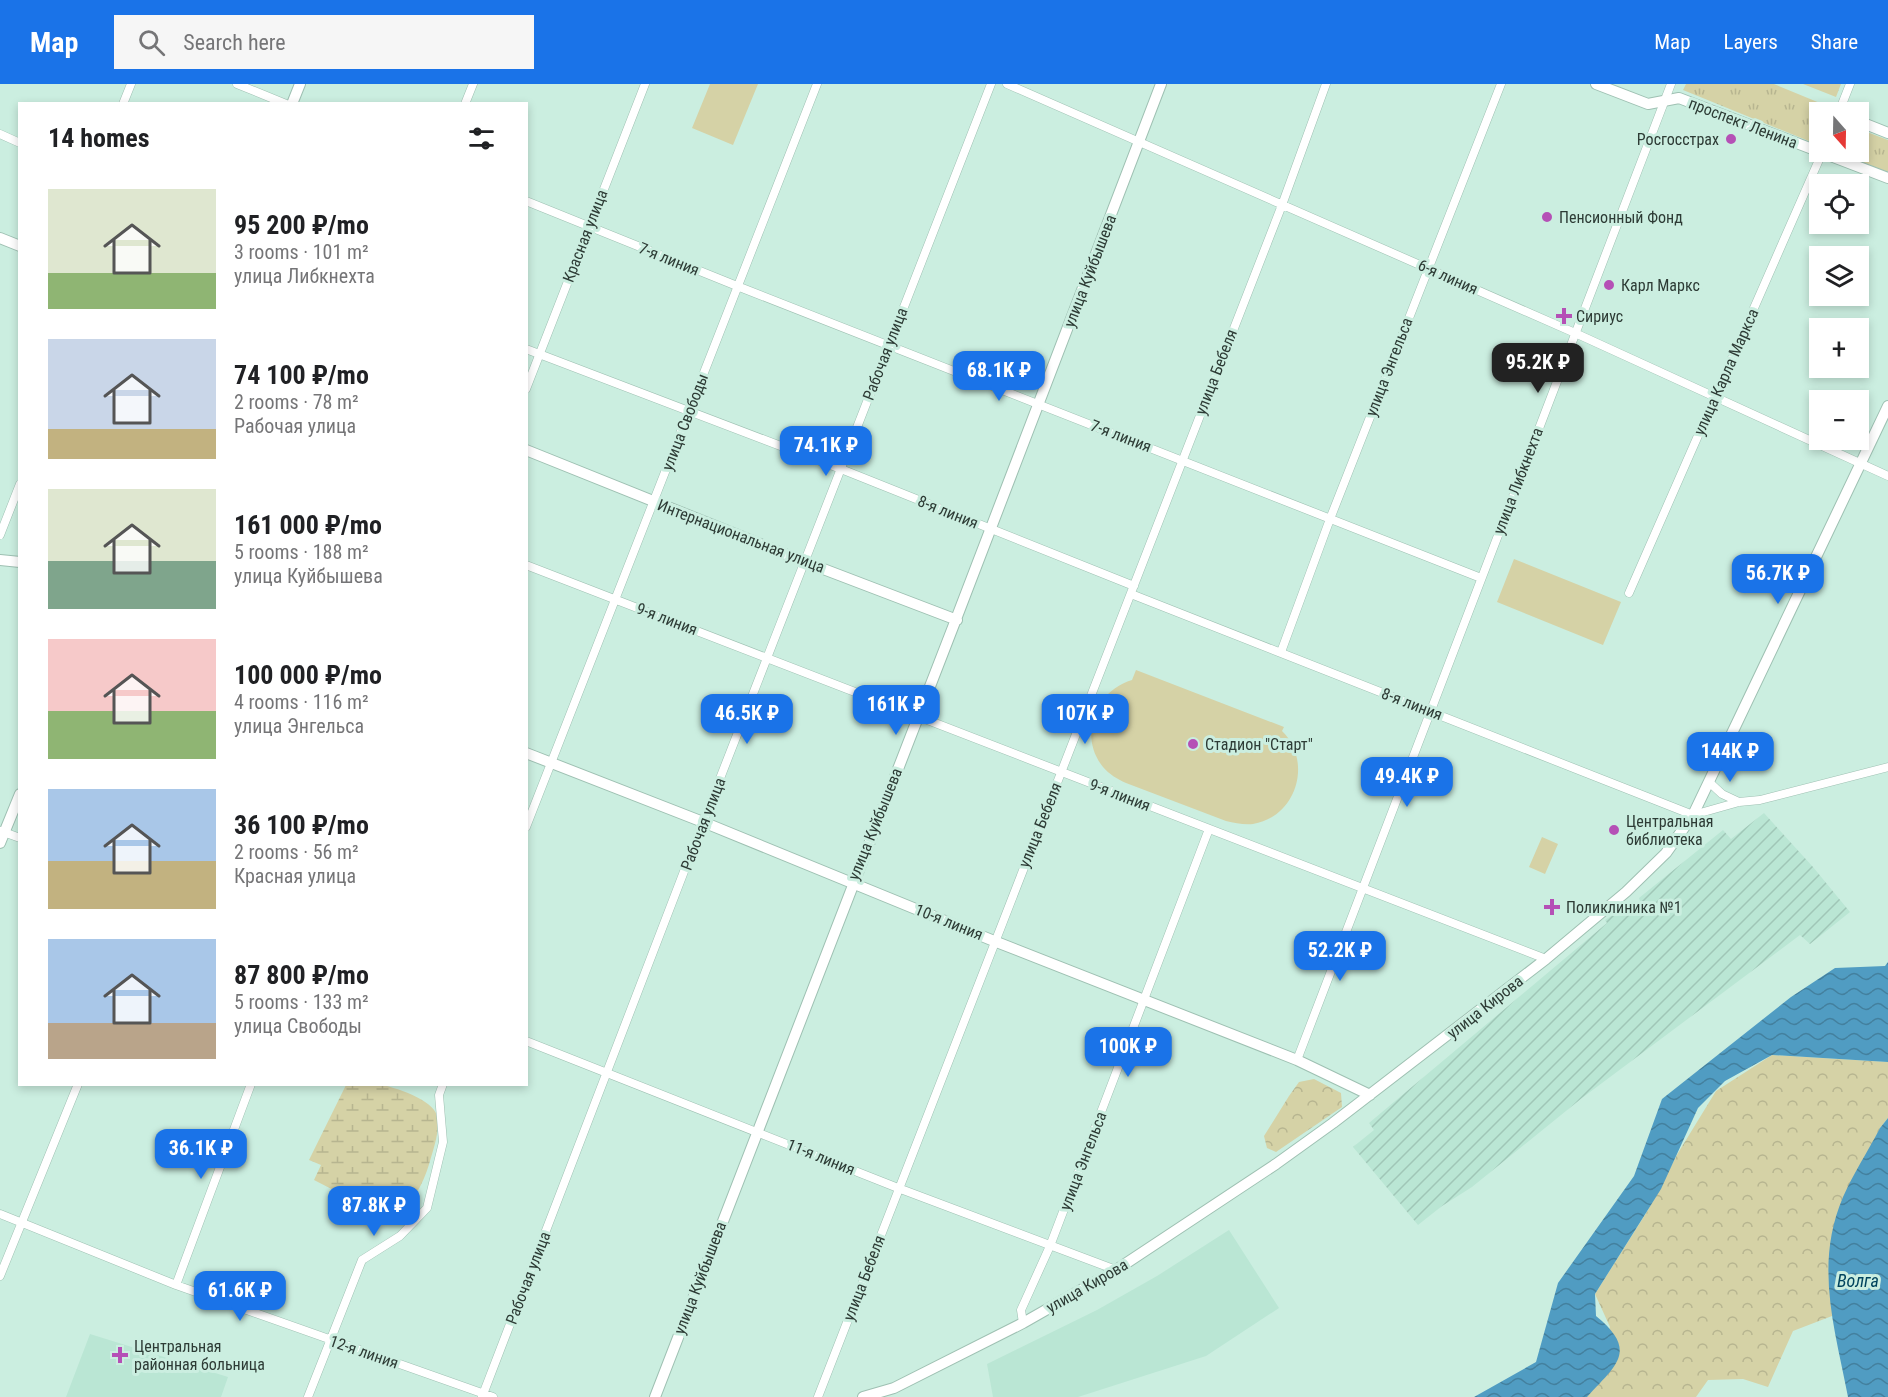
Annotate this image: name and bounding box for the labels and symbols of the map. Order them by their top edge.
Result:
street label: проспект Ленина [1686,94,1800,152]
north arrow [1809,102,1869,162]
place label: Росгосстрах [1637,130,1719,149]
marker: Росгосстрах [1724,132,1738,146]
street label: Красная улица [559,187,611,285]
place label: Пенсионный Фонд [1559,208,1683,227]
marker: Пенсионный Фонд [1540,210,1554,224]
street label: улица Куйбышева [1060,212,1120,330]
street label: 7-я линия [636,238,702,280]
street label: 6-я линия [1415,255,1481,299]
place label: Карл Маркс [1621,276,1700,295]
marker: Карл Маркс [1602,278,1616,292]
street label: Рабочая улица [859,305,911,403]
street label: улица Карла Маркса [1690,306,1762,438]
place label: Сириус [1576,307,1623,326]
marker: Сириус [1557,309,1571,323]
street label: улица Энгельса [1361,315,1417,419]
street label: улица Бебеля [1191,327,1241,417]
pin: 95.2K ₽ [1483,343,1593,394]
pin: 68.1K ₽ [944,351,1054,402]
street label: улица Свободы [658,371,712,473]
street label: 7-я линия [1088,416,1154,456]
street label: улица Либкнехта [1489,425,1547,537]
pin: 74.1K ₽ [771,426,881,477]
street label: 8-я линия [915,491,981,533]
street label: Интернациональная улица [655,495,827,577]
pin: 56.7K ₽ [1723,554,1833,605]
street label: 9-я линия [634,599,700,639]
street label: 8-я линия [1379,684,1445,724]
pin: 161K ₽ [847,685,945,736]
pin: 46.5K ₽ [692,694,802,745]
pin: 107K ₽ [1036,694,1134,745]
pin: 144K ₽ [1681,732,1779,783]
place label: Стадион "Старт" [1205,735,1313,754]
marker: Стадион "Старт" [1186,737,1200,751]
pin: 49.4K ₽ [1352,757,1462,808]
street label: улица Куйбышева [844,765,906,883]
street label: Рабочая улица [677,775,729,873]
street label: 9-я линия [1087,775,1153,815]
street label: улица Бебеля [1014,780,1066,870]
place label: Центральная библиотека [1626,812,1714,849]
marker: Центральная библиотека [1607,823,1621,837]
marker: Поликлиника №1 [1543,898,1561,916]
place label: Поликлиника №1 [1566,898,1682,917]
street label: 10-я линия [912,900,986,944]
pin: 52.2K ₽ [1285,931,1395,982]
street label: улица Кирова [1443,972,1527,1042]
pin: 100K ₽ [1079,1027,1177,1078]
street label: улица Энгельса [1055,1109,1111,1213]
pin: 36.1K ₽ [146,1129,256,1180]
street label: 11-я линия [784,1135,858,1179]
pin: 87.8K ₽ [319,1186,429,1237]
street label: улица Куйбышева [670,1219,730,1337]
street label: Рабочая улица [502,1229,554,1327]
street label: улица Бебеля [839,1233,889,1323]
street label: улица Кирова [1043,1255,1131,1317]
water label: Волга [1837,1270,1879,1291]
pin: 61.6K ₽ [185,1271,295,1322]
street label: 12-я линия [327,1331,401,1373]
place label: Центральная районная больница [134,1337,265,1374]
marker: Центральная районная больница [111,1346,129,1364]

